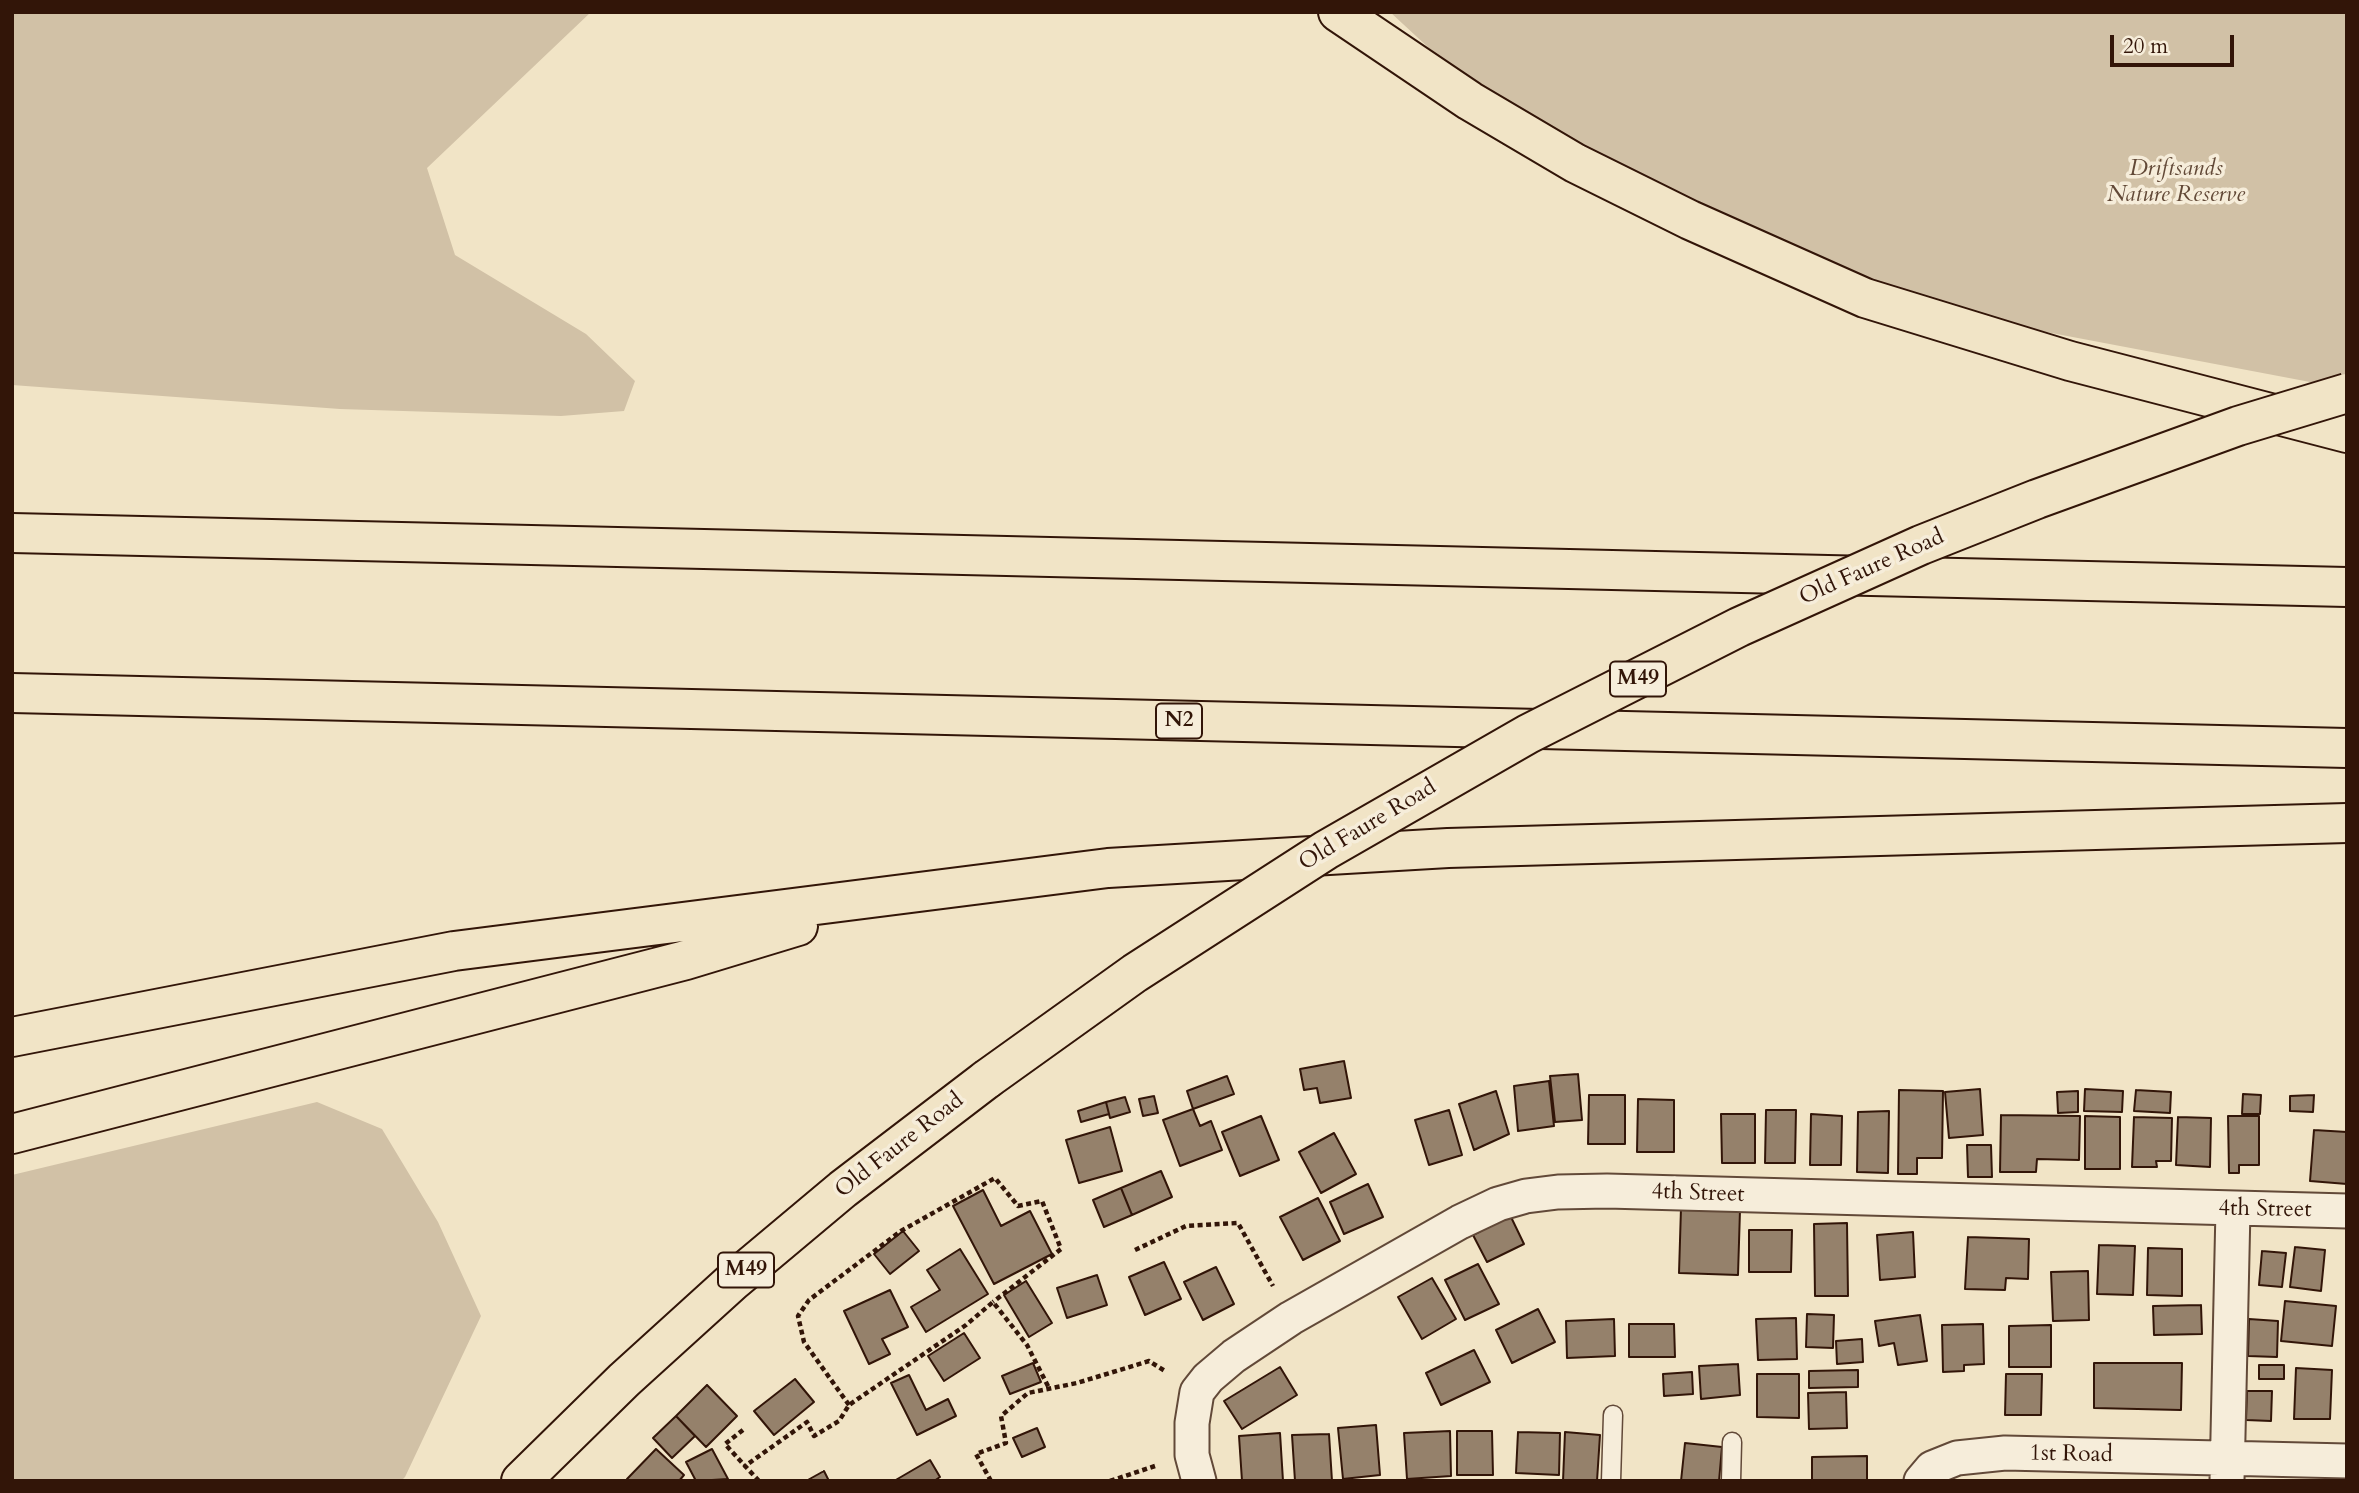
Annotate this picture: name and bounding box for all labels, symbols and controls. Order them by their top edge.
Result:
scale bar [2114,21,2238,65]
text: 20 m [2123,32,2168,61]
park label: Driftsands Nature Reserve [2107,156,2245,210]
street label: Old Faure Road [1795,524,1949,612]
road number: M49 [1610,662,1666,696]
road number: N2 [1156,704,1202,738]
street label: Old Faure Road [1294,774,1442,878]
street label: Old Faure Road [830,1087,970,1205]
street label: 4th Street [1651,1179,1745,1209]
street label: 4th Street [2218,1195,2312,1225]
road number: M49 [718,1252,774,1288]
street label: 1st Road [2029,1440,2113,1470]

